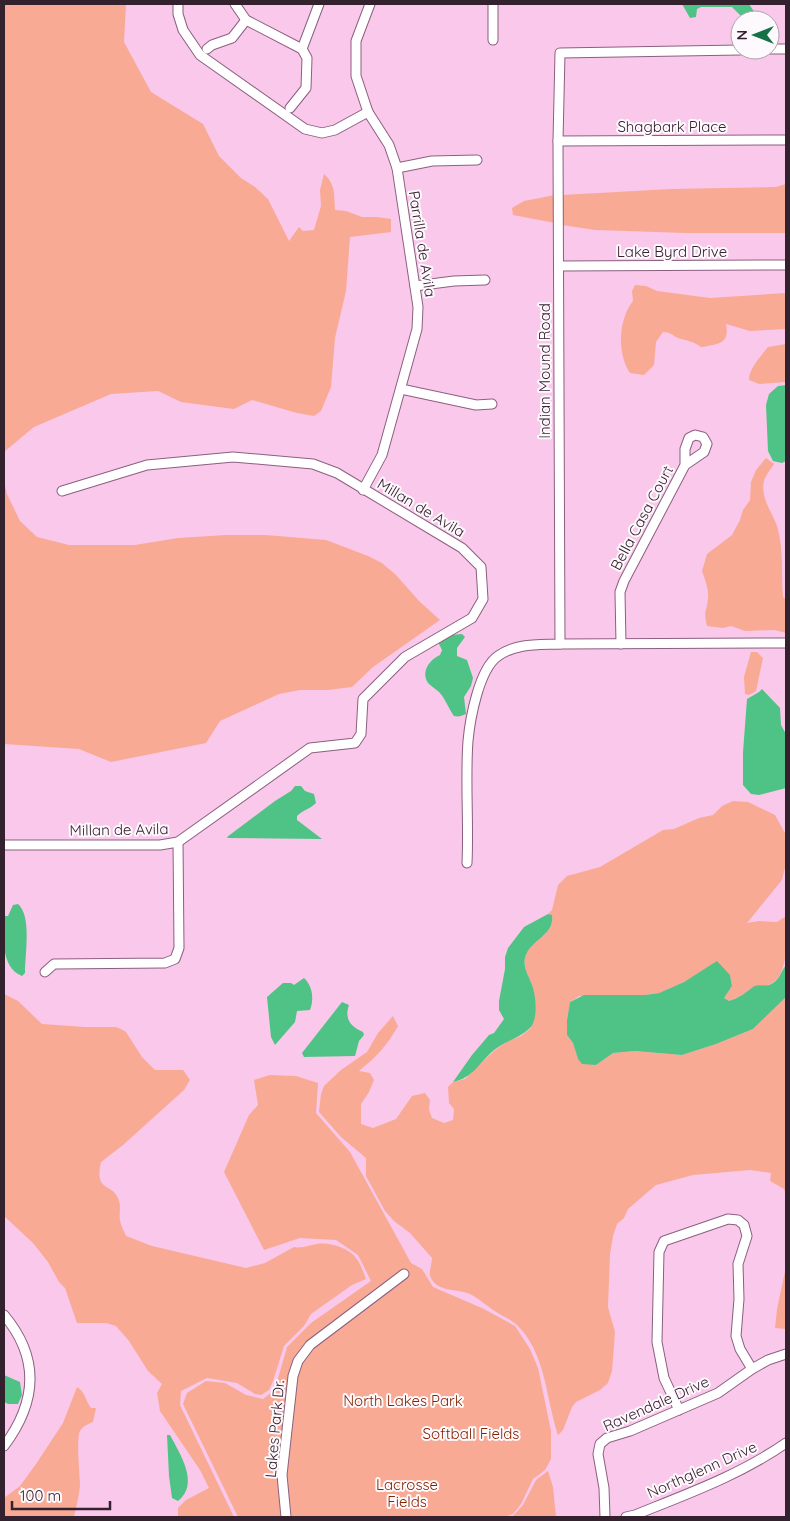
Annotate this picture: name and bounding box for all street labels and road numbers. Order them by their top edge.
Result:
street label: Shagbark Place [617,117,727,136]
street label: Parrilla de Avila [405,189,440,298]
street label: Lake Byrd Drive [617,242,727,261]
street label: Indian Mound Road [535,303,554,439]
street label: Bella Casa Court [606,462,677,573]
street label: Millan de Avila [374,474,469,541]
street label: Millan de Avila [69,819,169,840]
street label: Ravendale Drive [600,1372,712,1435]
street label: Lakes Park Dr. [261,1379,288,1479]
street label: Northglenn Drive [644,1437,760,1502]

